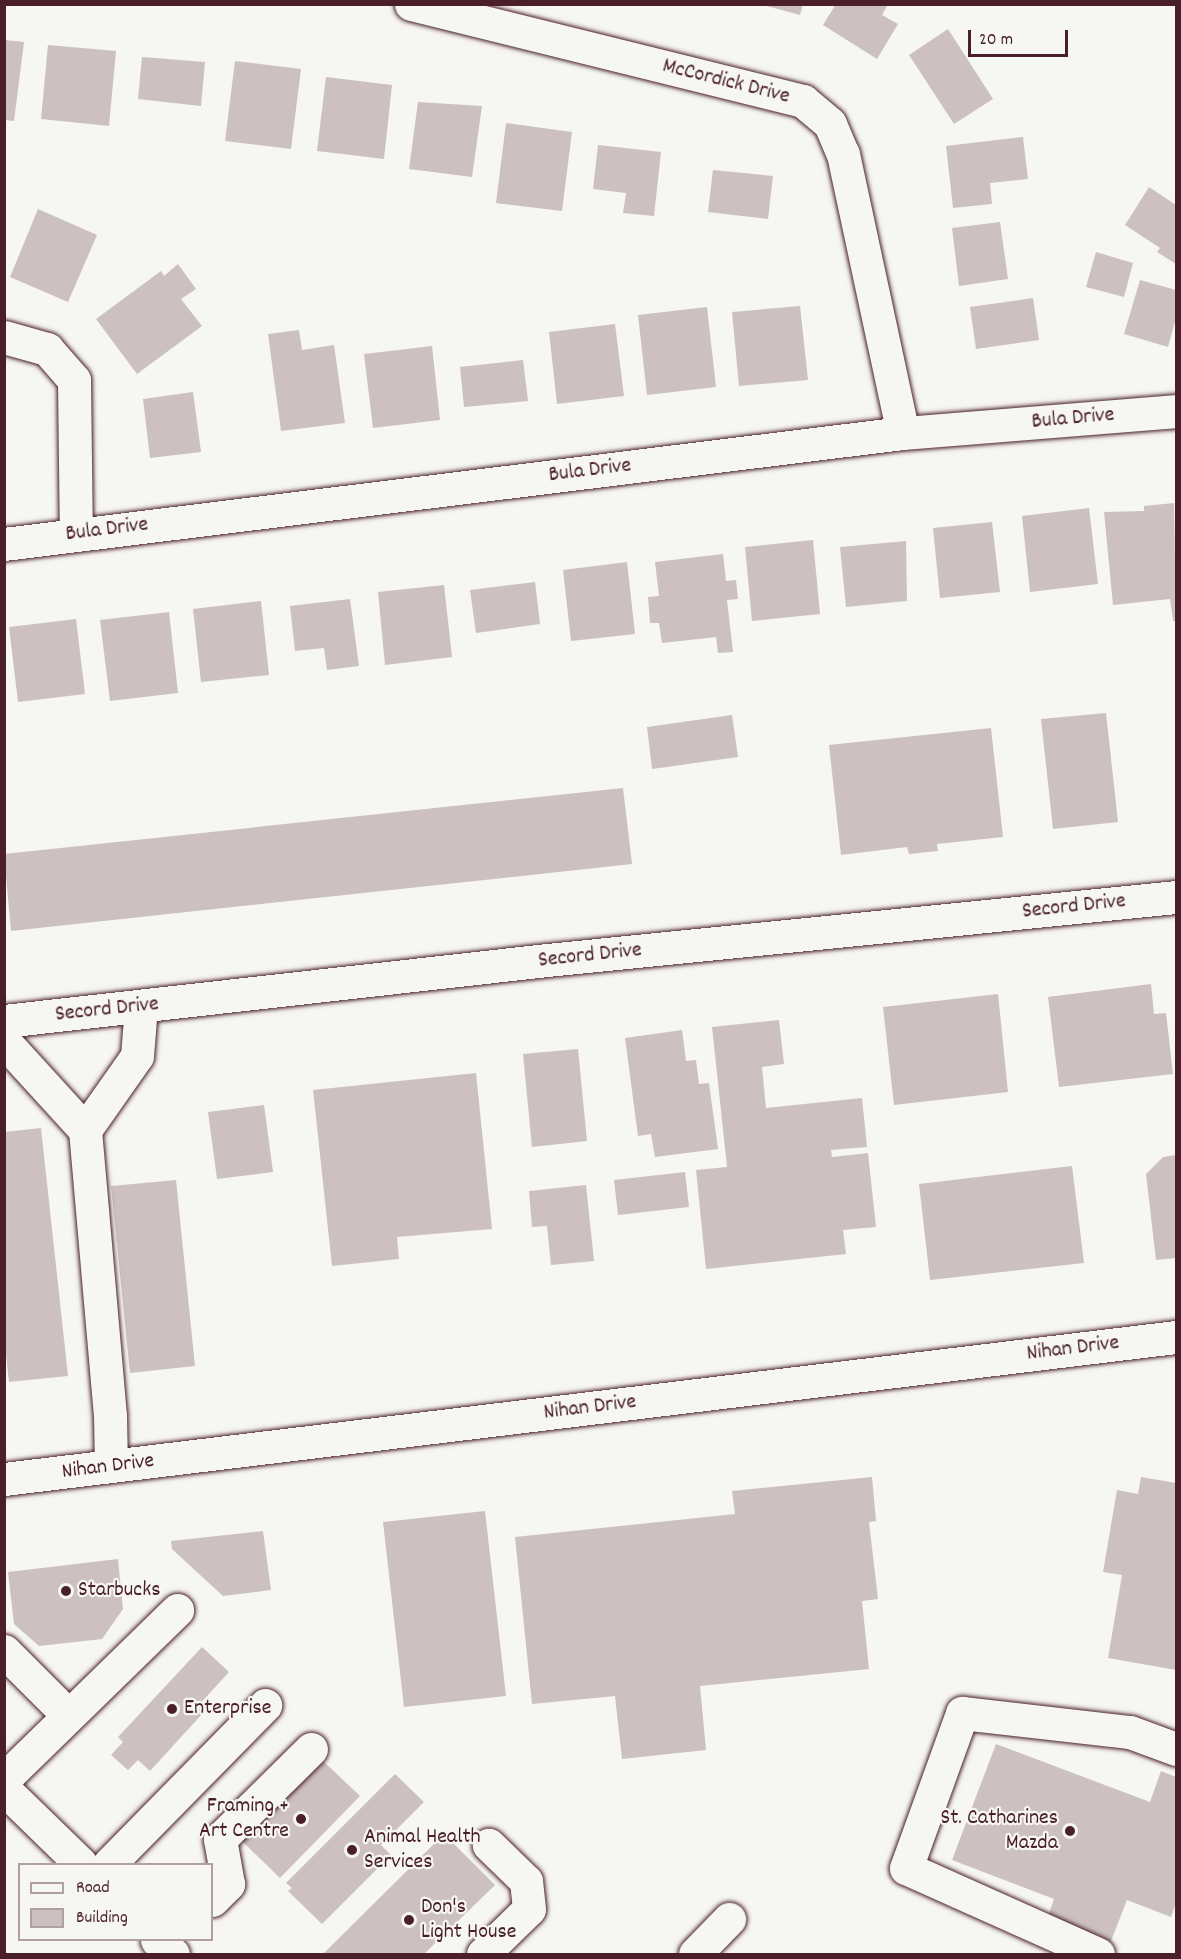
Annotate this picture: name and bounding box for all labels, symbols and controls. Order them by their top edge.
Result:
scale bar [971,18,1072,56]
text: 20 m [979,28,1013,53]
street label: McCordick Drive [660,53,792,111]
street label: Bula Drive [1031,402,1115,436]
street label: Bula Drive [547,453,633,489]
street label: Bula Drive [64,512,150,548]
street label: Secord Drive [1021,888,1127,926]
street label: Secord Drive [537,937,643,975]
street label: Secord Drive [54,991,160,1029]
street label: Nihan Drive [1025,1330,1121,1368]
street label: Nihan Drive [542,1389,638,1427]
street label: Nihan Drive [60,1448,156,1486]
place label: Starbucks [78,1578,160,1604]
marker: Starbucks [59,1584,73,1598]
place label: Enterprise [184,1696,271,1722]
marker: Enterprise [165,1702,179,1716]
place label: Framing + Art Centre [199,1793,289,1844]
place label: St. Catharines Mazda [940,1805,1058,1856]
marker: Framing + Art Centre [294,1812,308,1826]
place label: Animal Health Services [364,1824,481,1876]
marker: St. Catharines Mazda [1063,1824,1077,1838]
marker: Animal Health Services [345,1843,359,1857]
legend [18,1863,213,1941]
text: Road [76,1876,110,1901]
place label: Don's Light House [421,1894,516,1946]
text: Building [76,1906,128,1931]
marker: Don's Light House [402,1913,416,1927]

